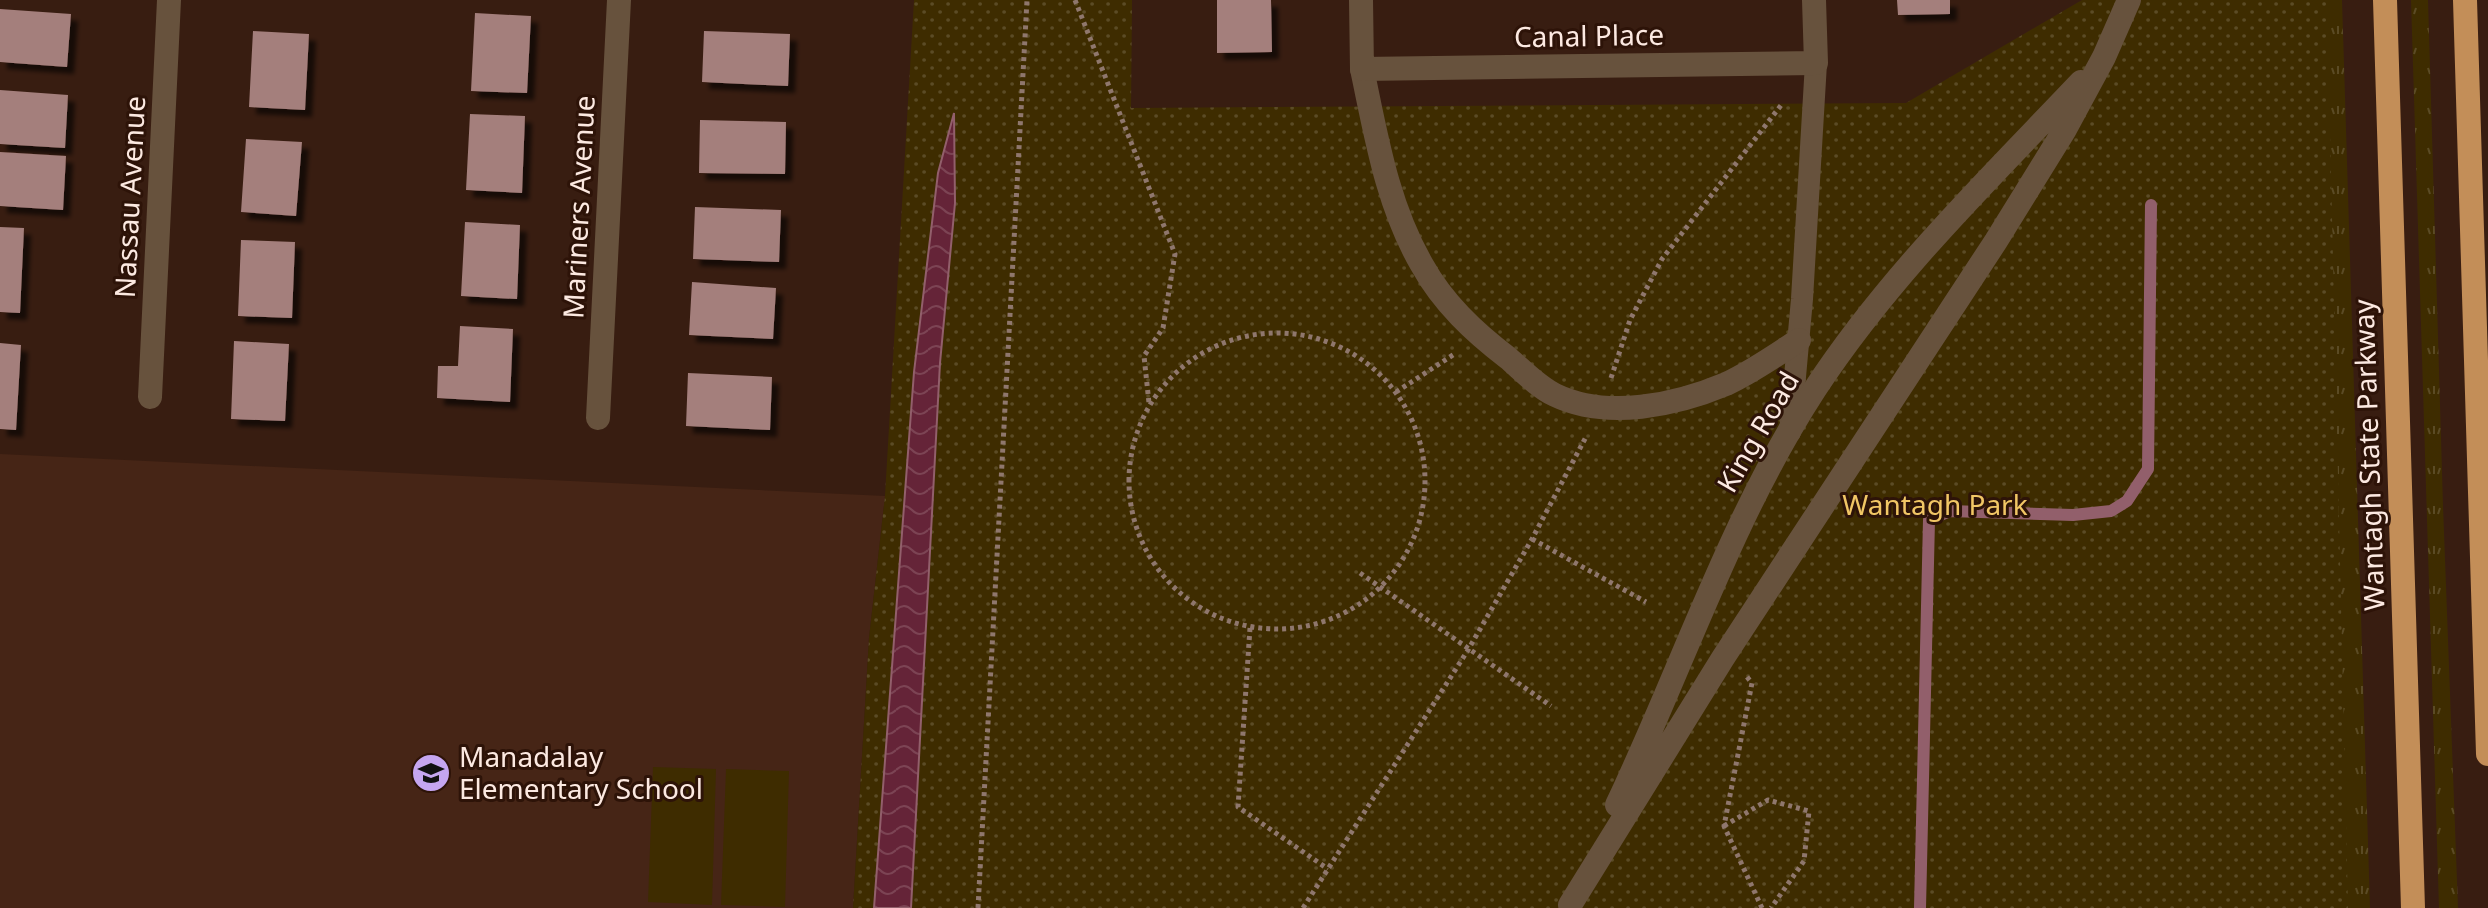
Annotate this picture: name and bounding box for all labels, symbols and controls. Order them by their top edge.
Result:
street label: Canal Place [1514,15,1664,55]
street label: Mariners Avenue [553,94,603,320]
street label: Nassau Avenue [105,95,153,299]
street label: Wantagh State Parkway [2344,298,2392,611]
street label: King Road [1707,364,1807,499]
park label: Wantagh Park [1842,485,2028,523]
place label: Manadalay Elementary School [459,737,703,807]
school or university icon: Manadalay Elementary School [410,752,452,794]

